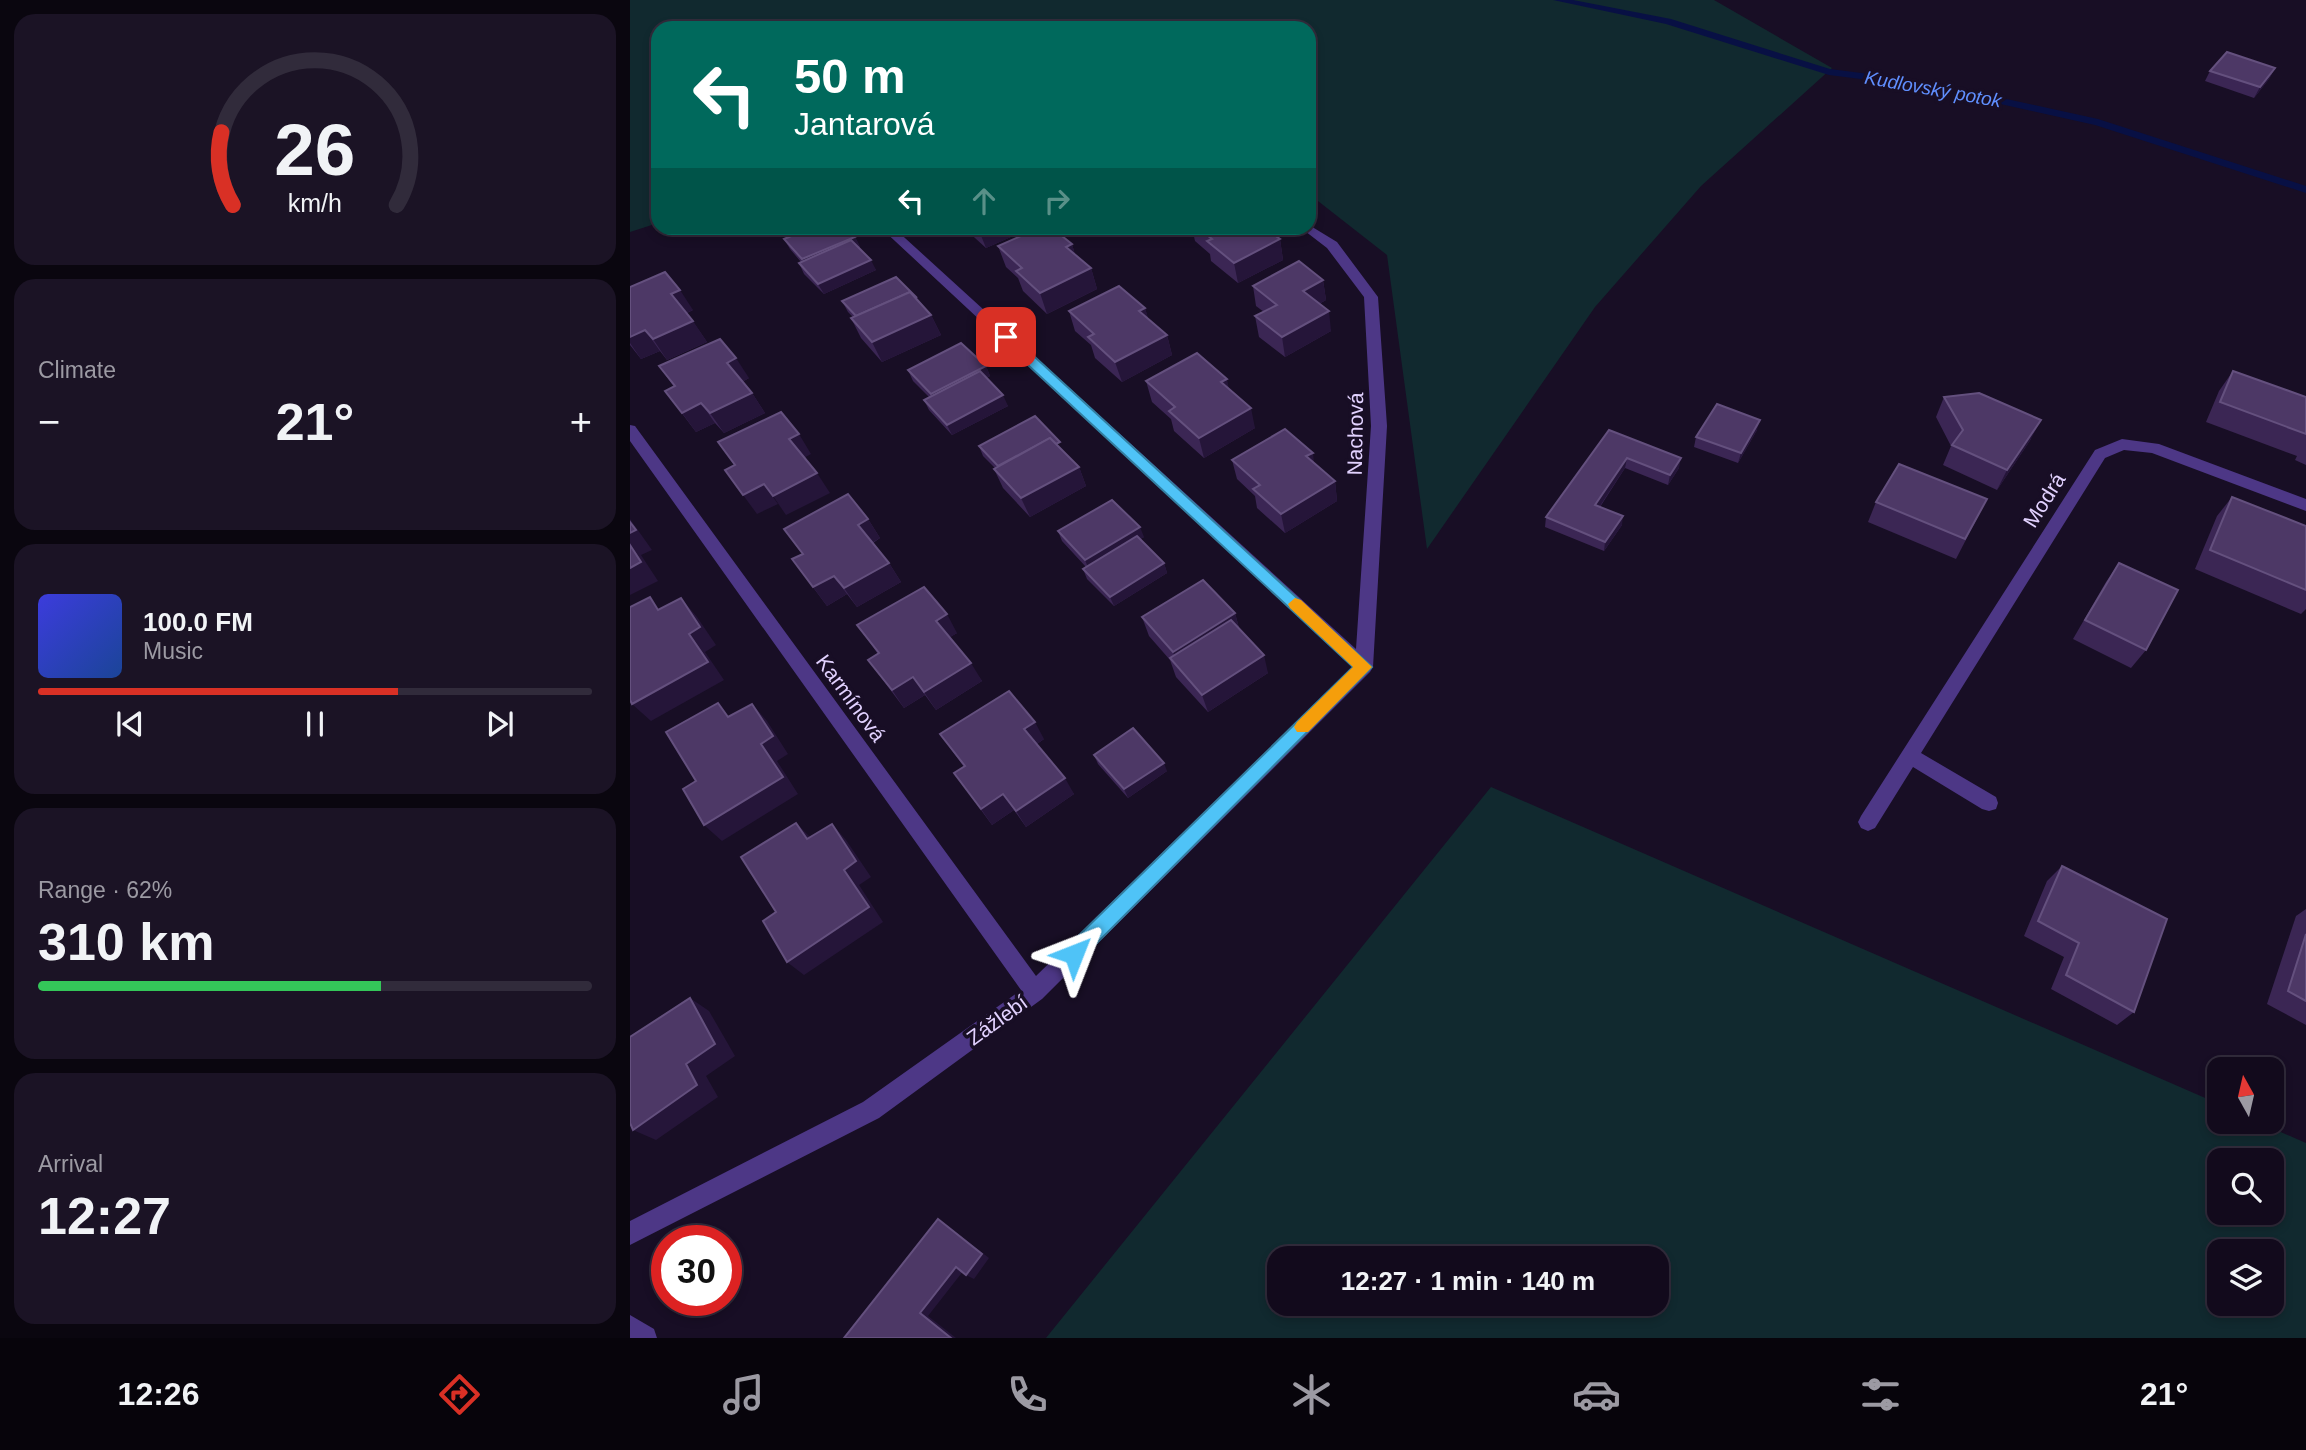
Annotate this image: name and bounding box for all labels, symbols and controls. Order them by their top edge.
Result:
icon: left [679,49,770,140]
text: 50 m [794,49,906,103]
water label: Kudlovský potok [1863,67,2004,112]
text: Jantarová [794,106,935,142]
text: 26 [275,110,355,191]
icon: left [892,182,930,220]
icon: ahead [965,182,1003,220]
icon: right [1038,182,1076,220]
text: km/h [288,189,342,217]
pin [976,307,1036,367]
icon: arrive [987,318,1025,356]
text: Climate [38,357,116,383]
street label: Nachová [1343,392,1367,476]
text: 21° [276,393,354,451]
text: − [38,401,60,443]
text: + [570,401,592,443]
street label: Modrá [2018,468,2070,531]
text: 100.0 FM [143,607,253,637]
text: Music [143,638,203,664]
street label: Karmínová [812,650,890,746]
icon: previous [111,705,149,743]
icon: pause [296,705,334,743]
icon: next [481,705,519,743]
text: Range · 62% [38,877,172,903]
text: 310 km [38,913,214,971]
position arrow [1037,917,1111,991]
street label: Zážlebí [962,990,1032,1050]
north arrow [2207,1057,2284,1134]
map controls [2207,1057,2284,1316]
button: search [2207,1148,2284,1225]
text: Arrival [38,1151,103,1177]
text: 12:27 [38,1187,171,1245]
speed limit sign: 30 [651,1225,742,1316]
button: layers [2207,1239,2284,1316]
text: 12:27 · 1 min · 140 m [1341,1266,1595,1296]
icon: directions [435,1370,484,1419]
icon: music [719,1370,768,1419]
icon: phone [1003,1370,1052,1419]
icon: climate [1287,1370,1336,1419]
icon: car [1572,1370,1621,1419]
icon: filters [1856,1370,1905,1419]
text: 12:26 [118,1376,199,1412]
text: 21° [2140,1376,2188,1412]

